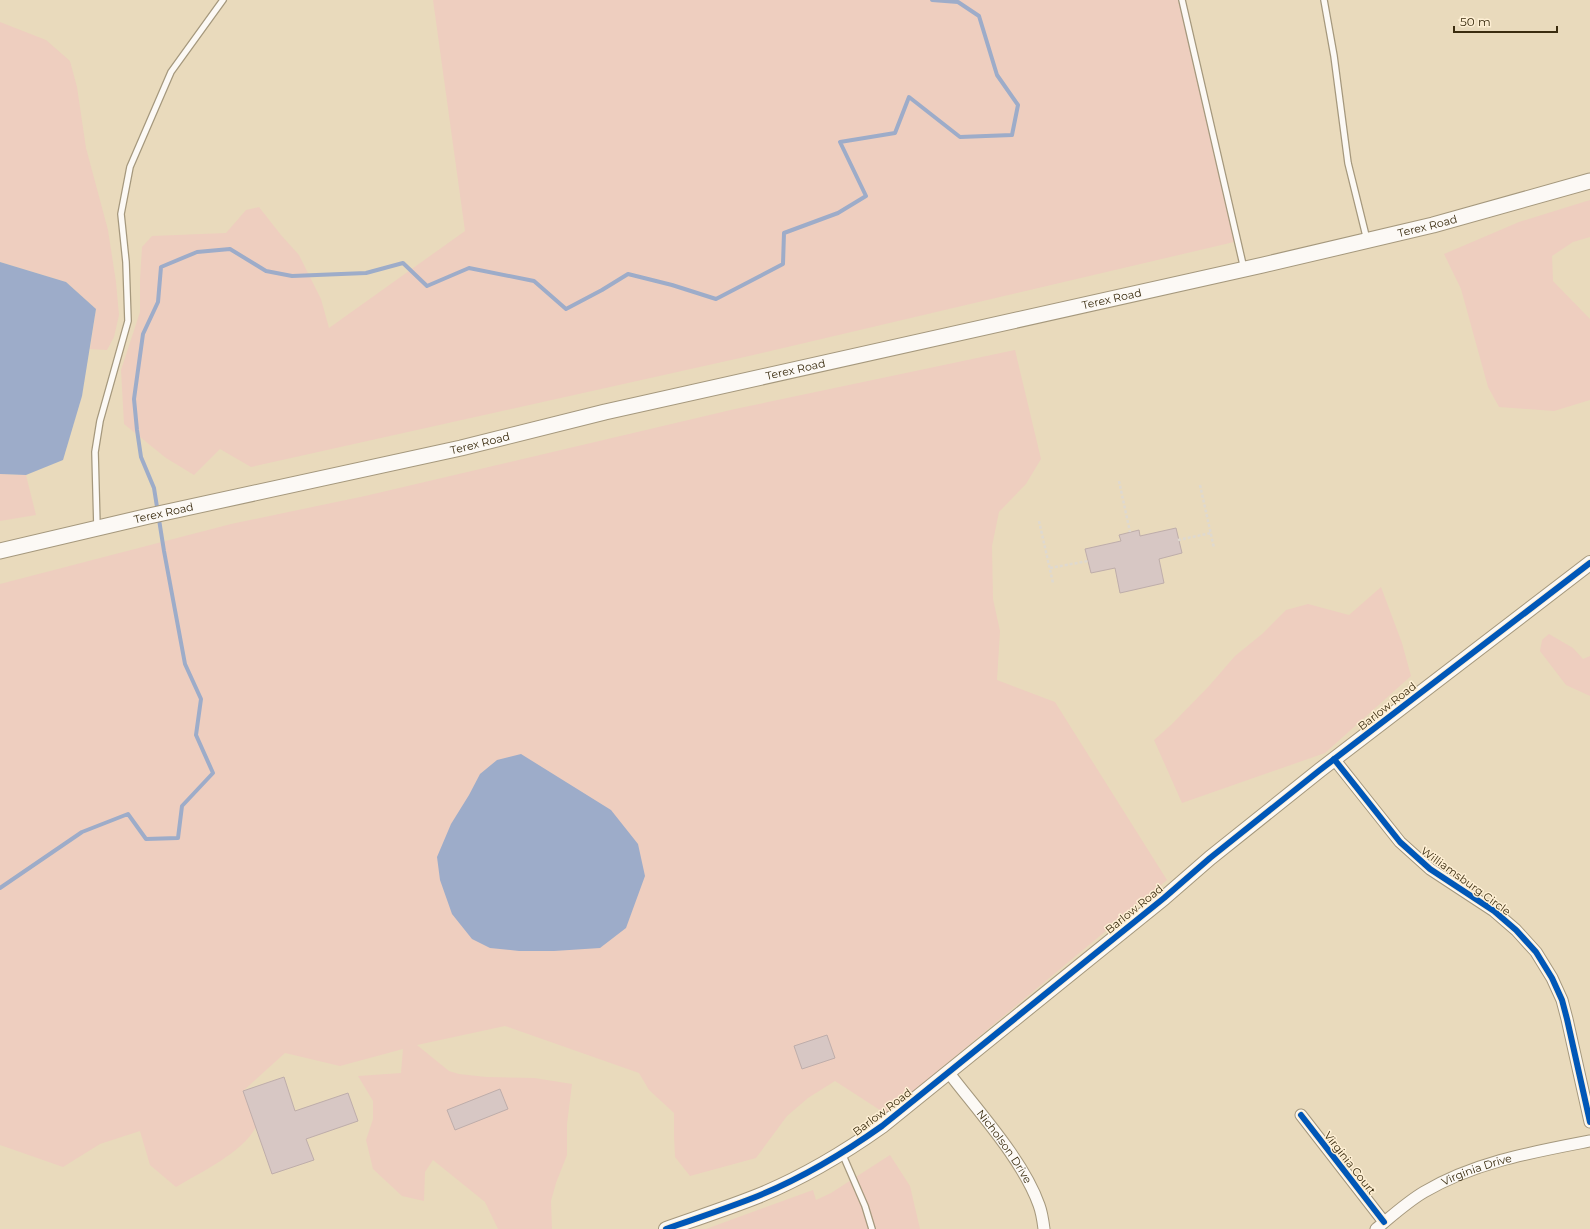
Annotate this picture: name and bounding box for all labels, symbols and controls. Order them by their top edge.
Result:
scale bar [1454,8,1557,34]
text: 50 m [1460,14,1491,29]
street label: Terex Road [1396,212,1459,240]
street label: Terex Road [1081,285,1143,312]
street label: Terex Road [764,356,827,383]
street label: Terex Road [449,429,511,457]
street label: Terex Road [132,500,195,526]
street label: Barlow Road [1355,679,1419,733]
street label: Williamsburg Circle [1418,844,1514,919]
street label: Barlow Road [1102,881,1166,937]
street label: Barlow Road [850,1085,914,1139]
street label: Nicholson Drive [974,1107,1035,1186]
street label: Virginia Court [1321,1129,1379,1198]
street label: Virginia Drive [1439,1151,1514,1189]

